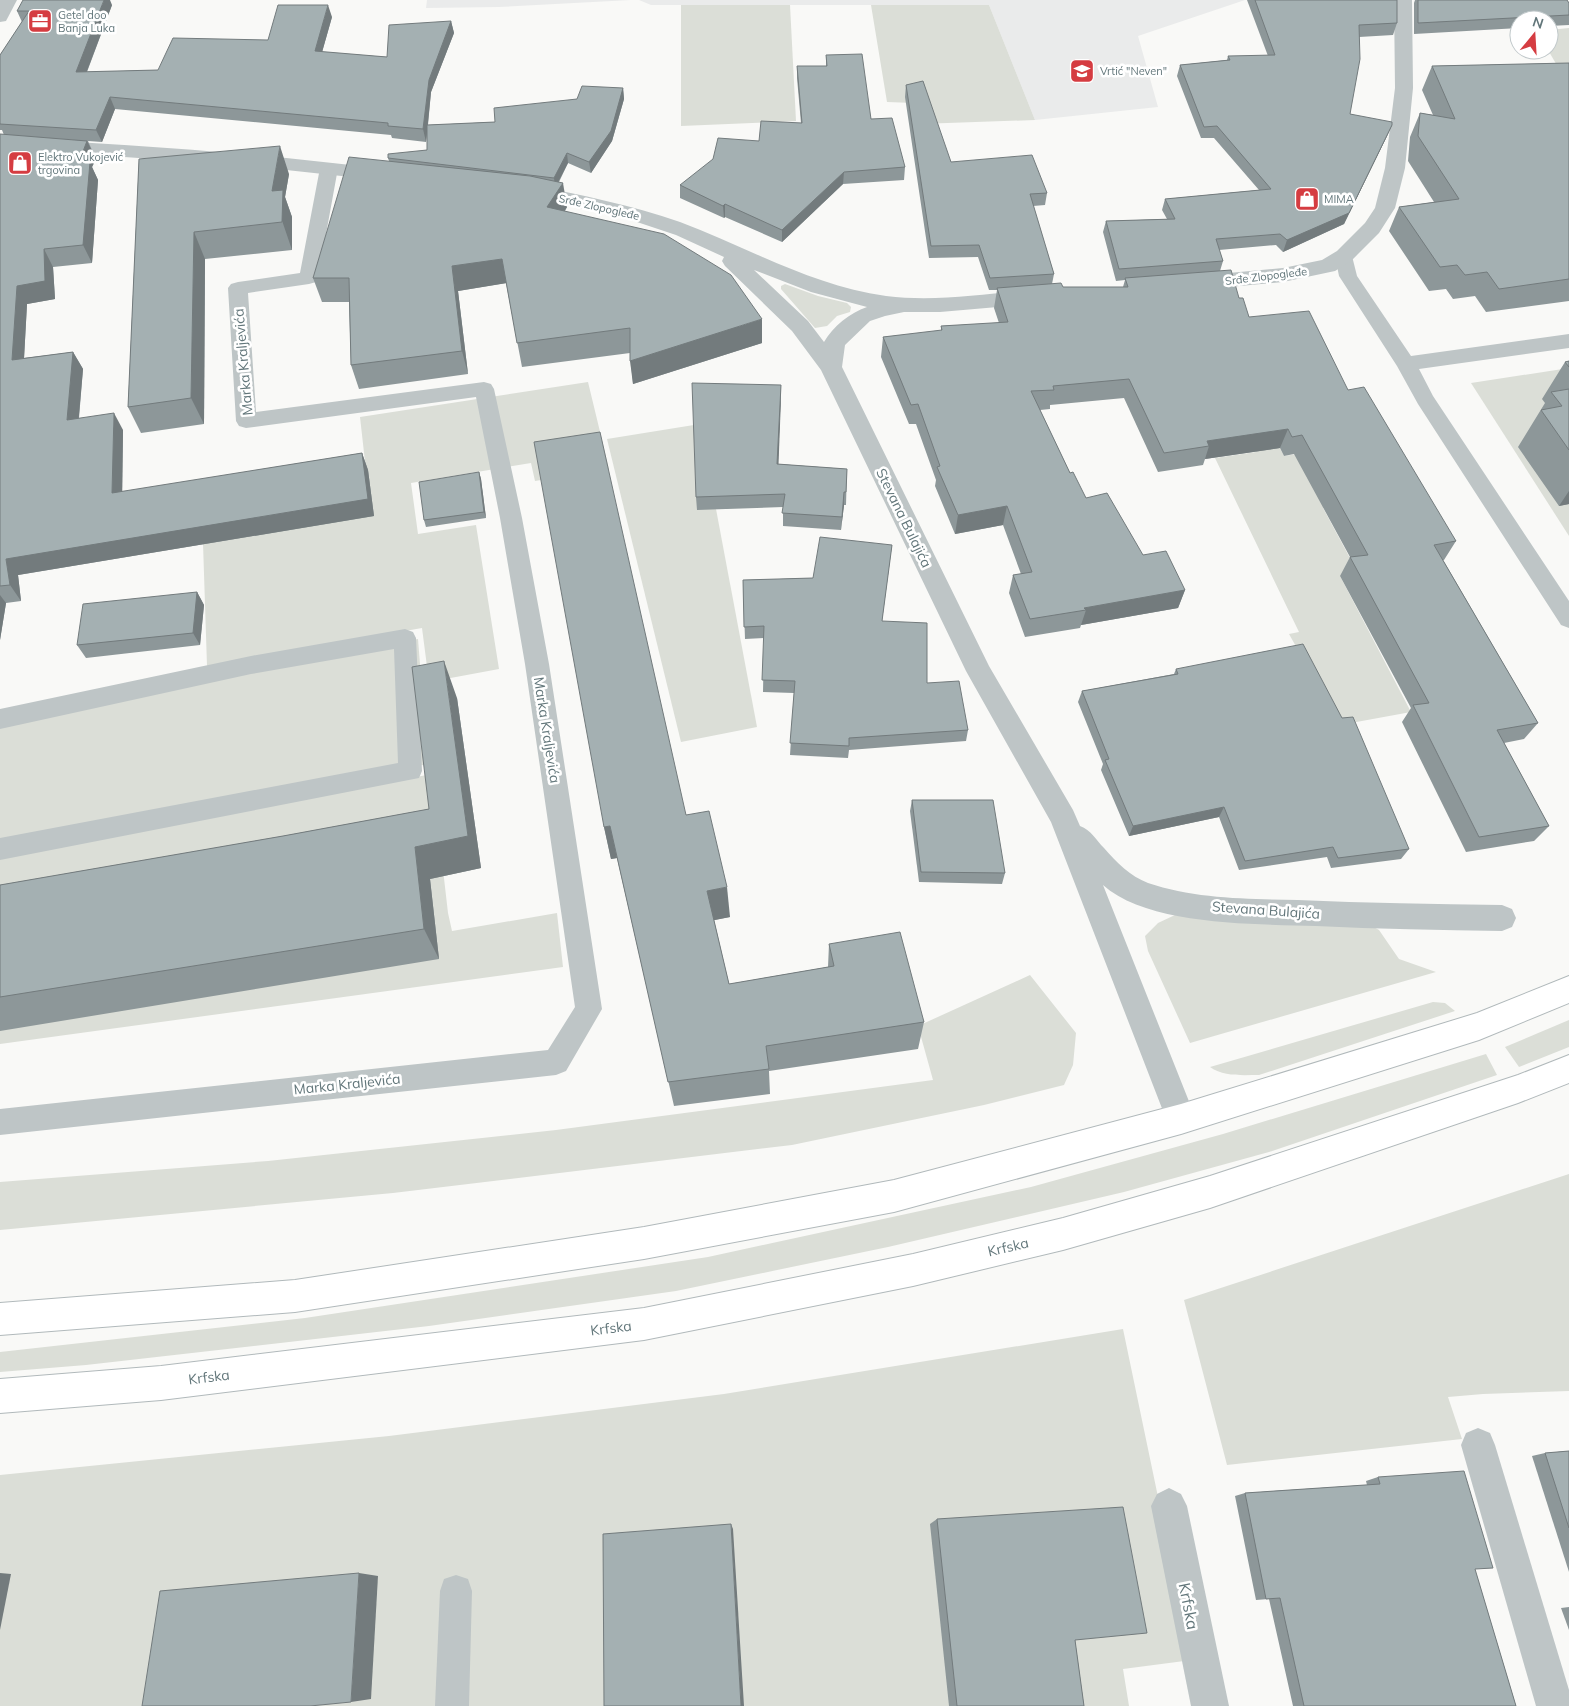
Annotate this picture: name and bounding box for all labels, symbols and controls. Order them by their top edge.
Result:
office icon: Getel doo Banja Luka [27,8,53,34]
place label: Getel doo Banja Luka [58,8,115,35]
north arrow [1509,10,1559,60]
text: N [1530,12,1546,33]
school or university icon: Vrtić "Neven" [1069,58,1095,84]
place label: Vrtić "Neven" [1100,64,1167,78]
shop icon: Elektro Vukojević trgovina [7,150,33,176]
place label: Elektro Vukojević trgovina [38,150,124,177]
shop icon: MIMA [1294,186,1320,212]
street label: Srđe Zlopogleđe [557,191,641,223]
place label: MIMA [1324,192,1354,206]
street label: Srđe Zlopogleđe [1224,264,1308,288]
street label: Marka Kraljevića [229,308,257,416]
street label: Stevana Bulajića [872,465,936,571]
street label: Marka Kraljevića [530,676,564,784]
street label: Stevana Bulajića [1211,897,1321,923]
street label: Marka Kraljevića [293,1069,401,1099]
street label: Krfska [986,1234,1030,1260]
street label: Krfska [589,1317,633,1339]
street label: Krfska [187,1366,231,1388]
street label: Krfska [1175,1581,1203,1631]

